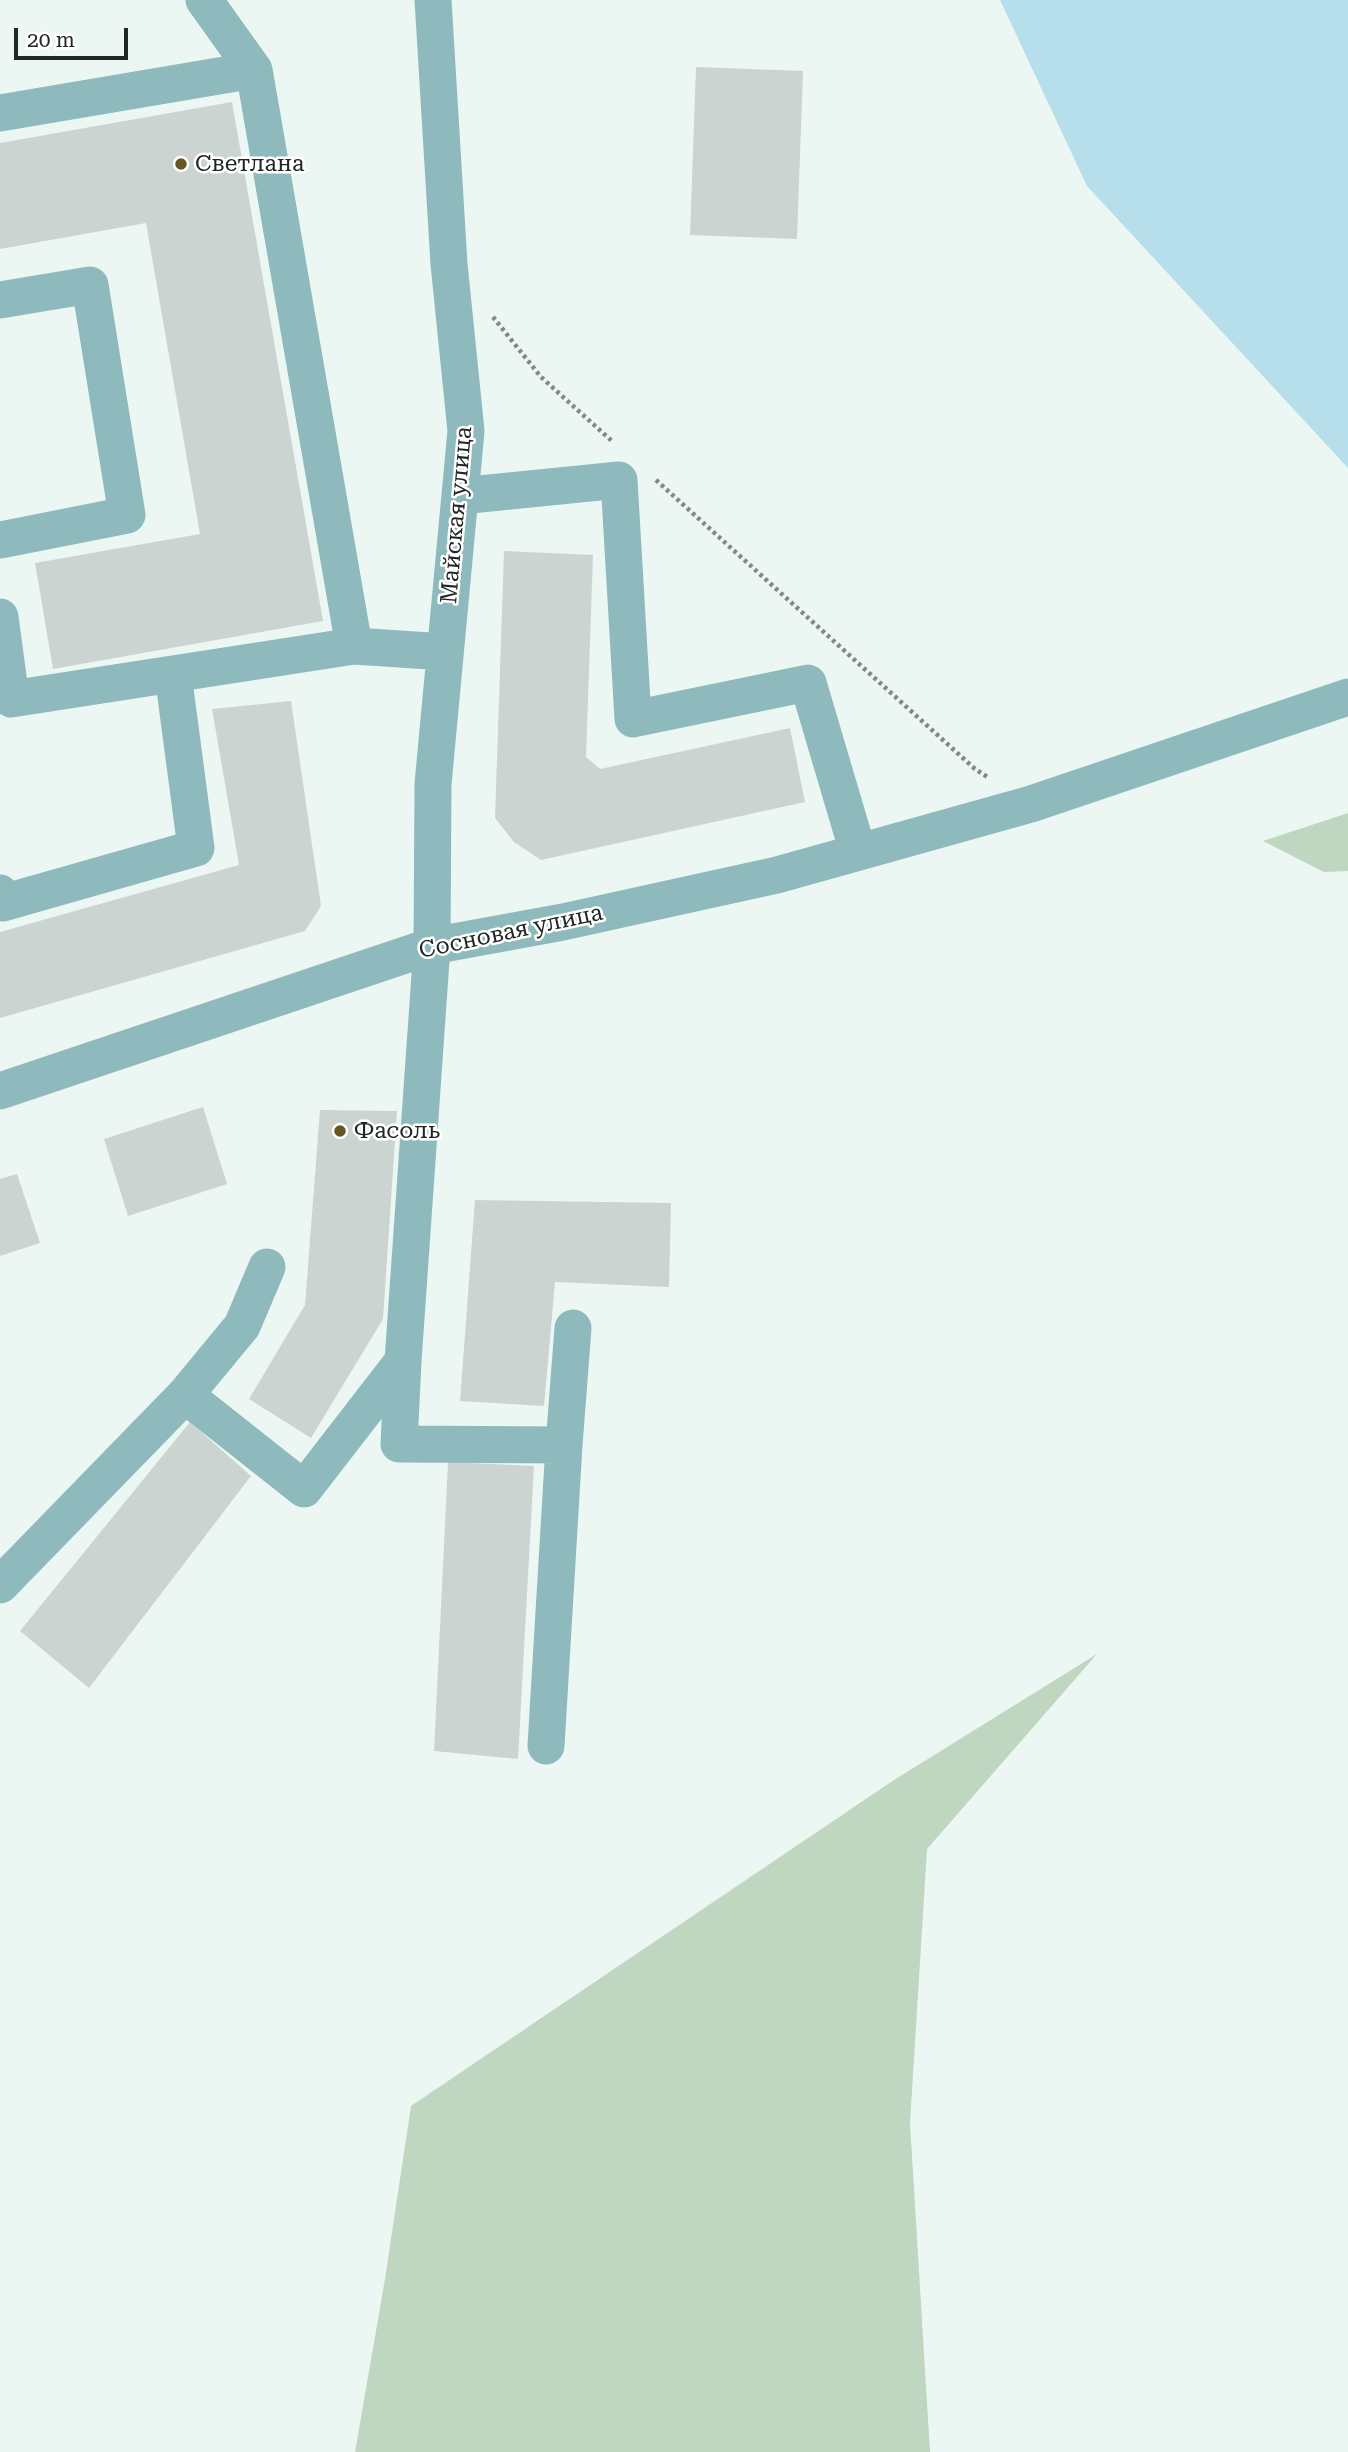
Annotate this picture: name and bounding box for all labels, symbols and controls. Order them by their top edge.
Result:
scale bar [18,14,131,58]
text: 20 m [27,28,75,52]
place label: Светлана [195,150,304,178]
marker: Светлана [173,156,189,172]
street label: Майская улица [436,425,478,605]
street label: Сосновая улица [417,899,605,965]
place label: Фасоль [354,1117,440,1145]
marker: Фасоль [332,1123,348,1139]

